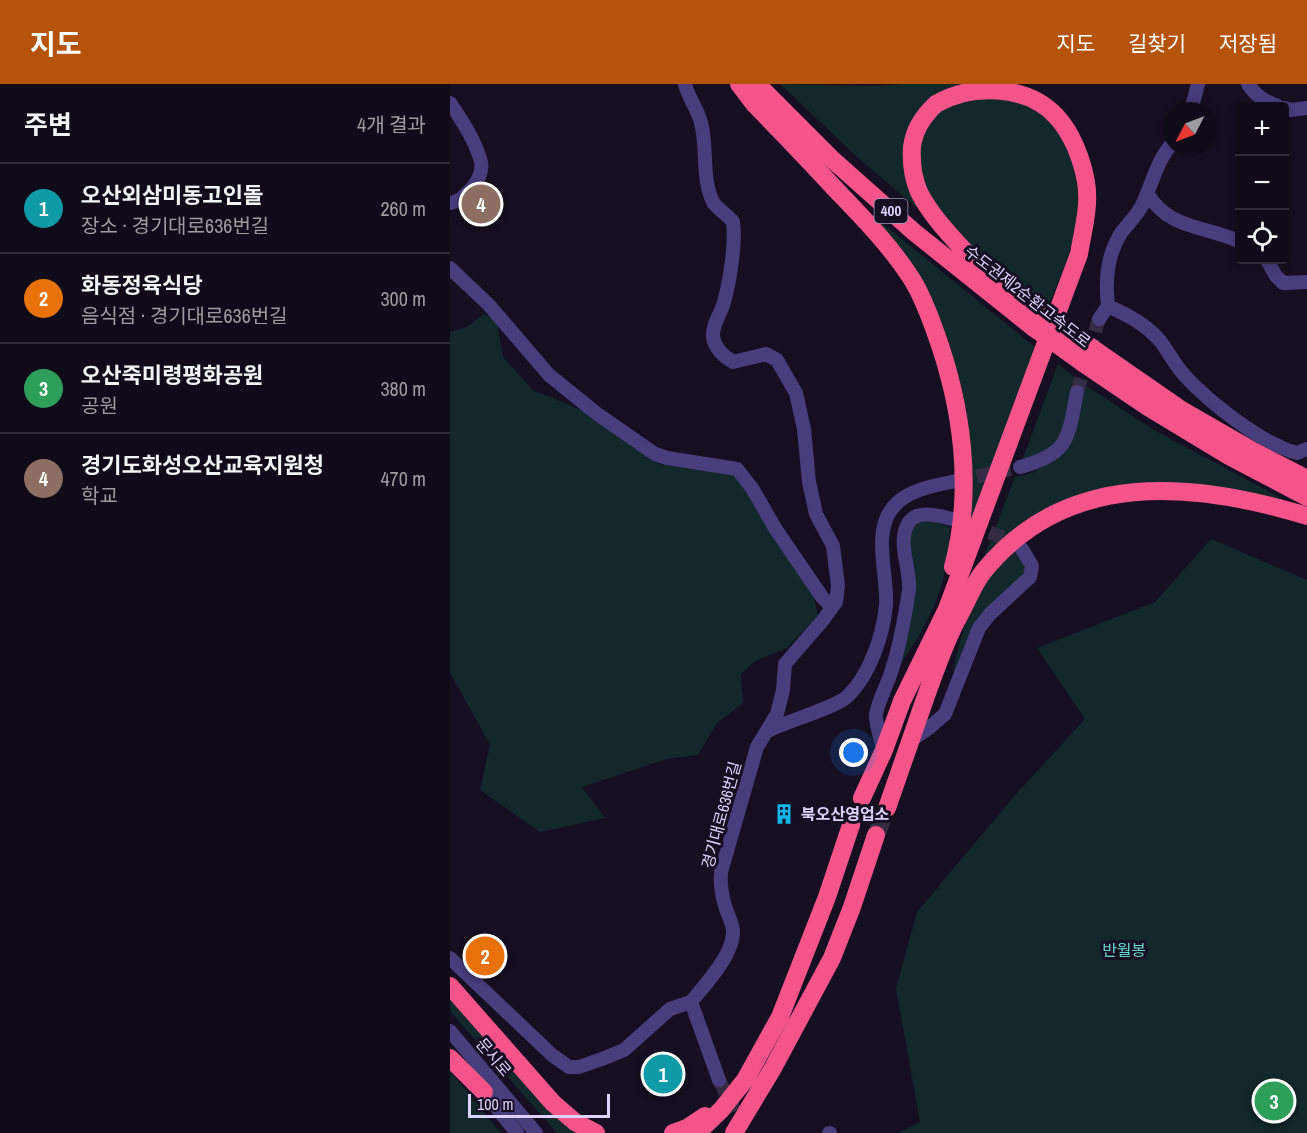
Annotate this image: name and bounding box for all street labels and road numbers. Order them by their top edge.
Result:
road number: 400 [874,199,908,223]
street label: 수도권제2순환고속도로 [960,240,1096,352]
street label: 경기대로636번길 [696,759,746,871]
street label: 문시로 [471,1033,517,1081]

